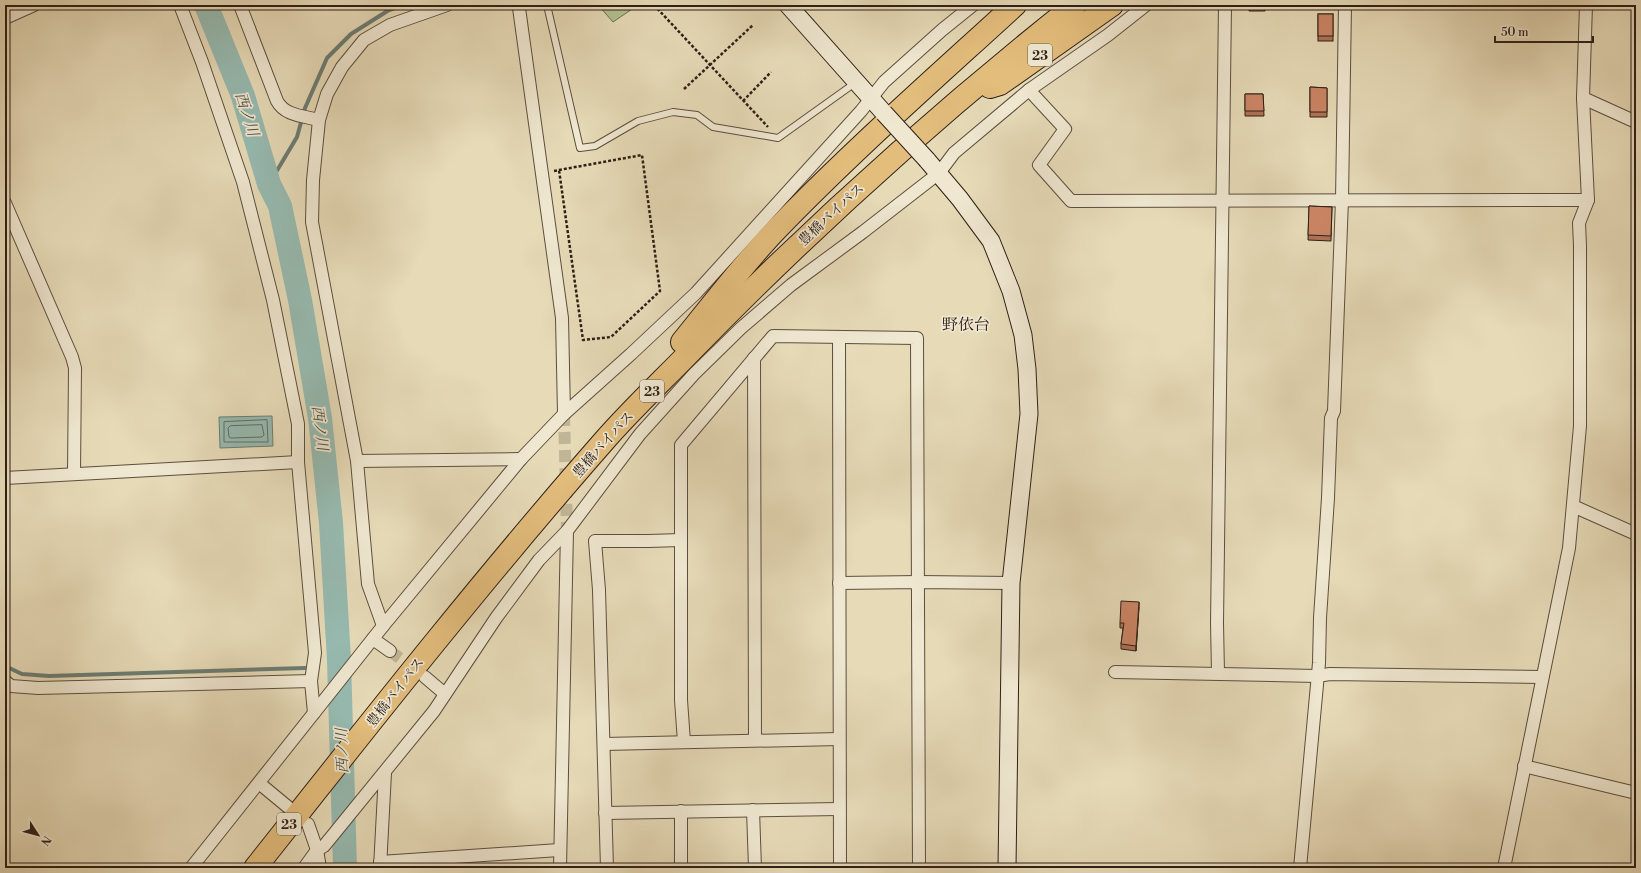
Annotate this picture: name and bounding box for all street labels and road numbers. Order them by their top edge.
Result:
road number: 23 [1028,44,1052,66]
street label: 豊橋バイパス [795,180,868,250]
road number: 23 [640,380,664,402]
street label: 豊橋バイパス [569,408,638,482]
street label: 豊橋バイパス [363,654,429,731]
road number: 23 [277,813,301,835]

